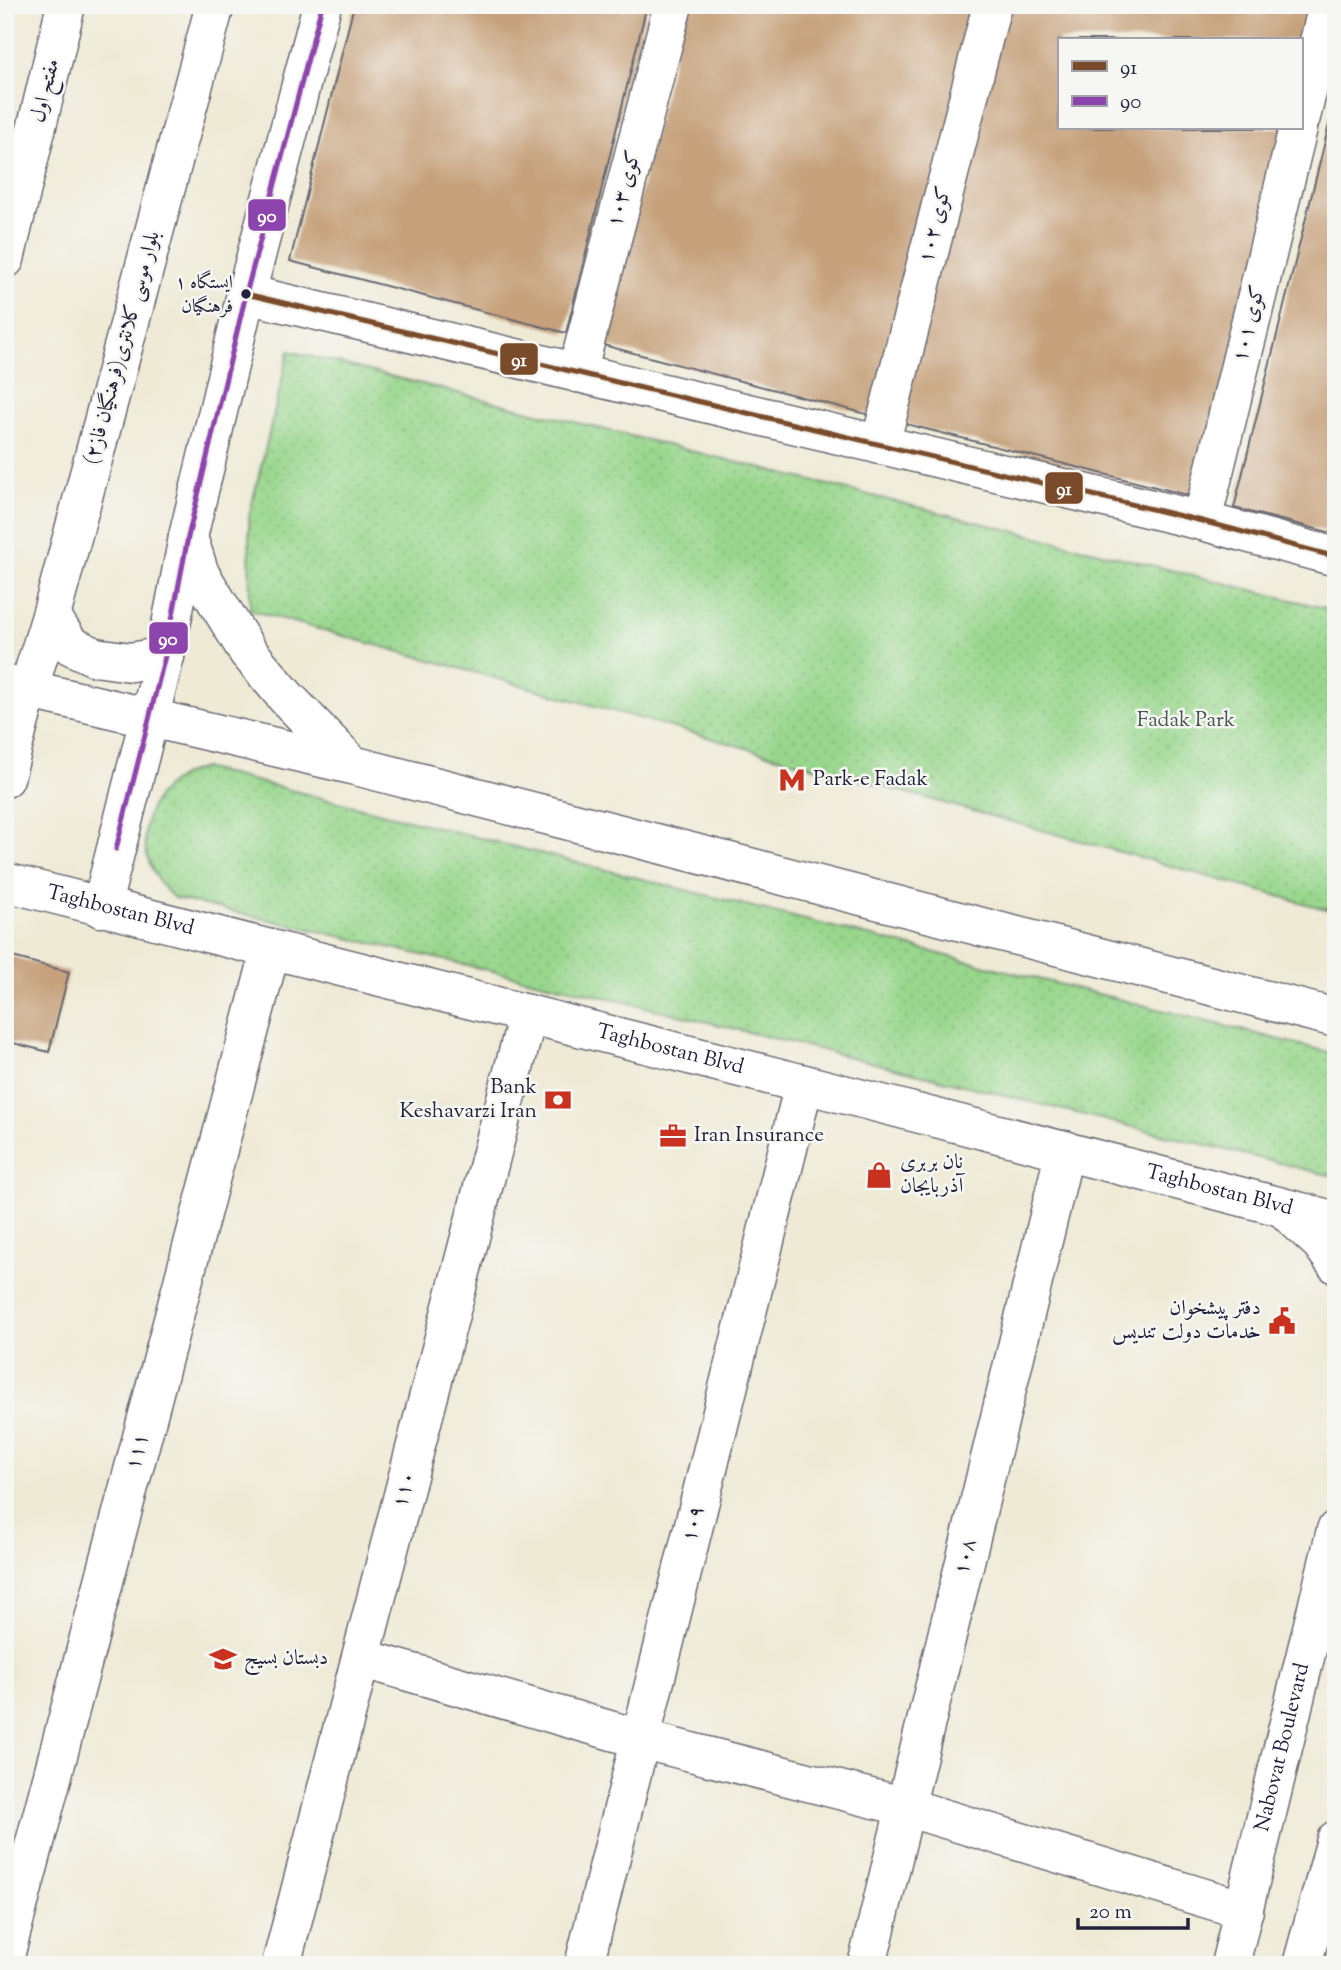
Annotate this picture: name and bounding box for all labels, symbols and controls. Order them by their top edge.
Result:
legend [1058,38,1302,130]
text: 91 [1120,54,1137,84]
street label: مفتح اول [24,56,70,127]
text: 90 [1120,88,1141,118]
street label: کوی ۱۰۳ [600,147,650,231]
street label: کوی ۱۰۲ [912,183,960,267]
line badge: 90 [247,198,287,232]
text: 90 [257,204,277,231]
street label: بلوار موسی کلانتری(فرهنگیان فاز۲) [77,228,169,468]
place label: ایستگاه ۱ فرهنگیان [175,269,233,321]
street label: کوی ۱۰۱ [1226,282,1274,366]
marker: ایستگاه ۱ فرهنگیان [239,287,253,301]
line badge: 91 [499,342,539,376]
text: 91 [511,348,527,375]
line badge: 91 [1044,471,1084,505]
text: 91 [1056,477,1072,504]
line badge: 90 [148,621,189,655]
text: 90 [158,627,178,654]
park label: Fadak Park [1137,706,1236,736]
metro station icon: Park-e Fadak [777,765,807,795]
place label: Park-e Fadak [813,765,928,795]
street label: Taghbostan Blvd [44,878,197,944]
street label: Taghbostan Blvd [593,1017,747,1083]
place label: Bank Keshavarzi Iran [399,1073,538,1127]
bank icon: Bank Keshavarzi Iran [543,1085,573,1115]
office icon: Iran Insurance [658,1121,688,1151]
place label: Iran Insurance [694,1121,824,1151]
place label: نان بربری آذربایجان [900,1148,966,1202]
street label: Taghbostan Blvd [1143,1158,1296,1224]
shop icon: نان بربری آذربایجان [864,1160,894,1190]
place label: دفتر پیشخوان خدمات دولت تندیس [1112,1294,1261,1348]
public building icon: دفتر پیشخوان خدمات دولت تندیس [1267,1306,1297,1336]
street label: ۱۱۱ [119,1430,157,1474]
street label: ۱۱۰ [386,1468,424,1512]
street label: ۱۰۹ [675,1502,713,1546]
street label: ۱۰۸ [947,1535,985,1579]
school or university icon: دبستان بسیج [208,1644,238,1674]
place label: دبستان بسیج [244,1644,328,1676]
street label: Nabovat Boulevard [1248,1660,1318,1835]
scale bar [1078,1886,1189,1930]
text: 20 m [1089,1898,1132,1928]

